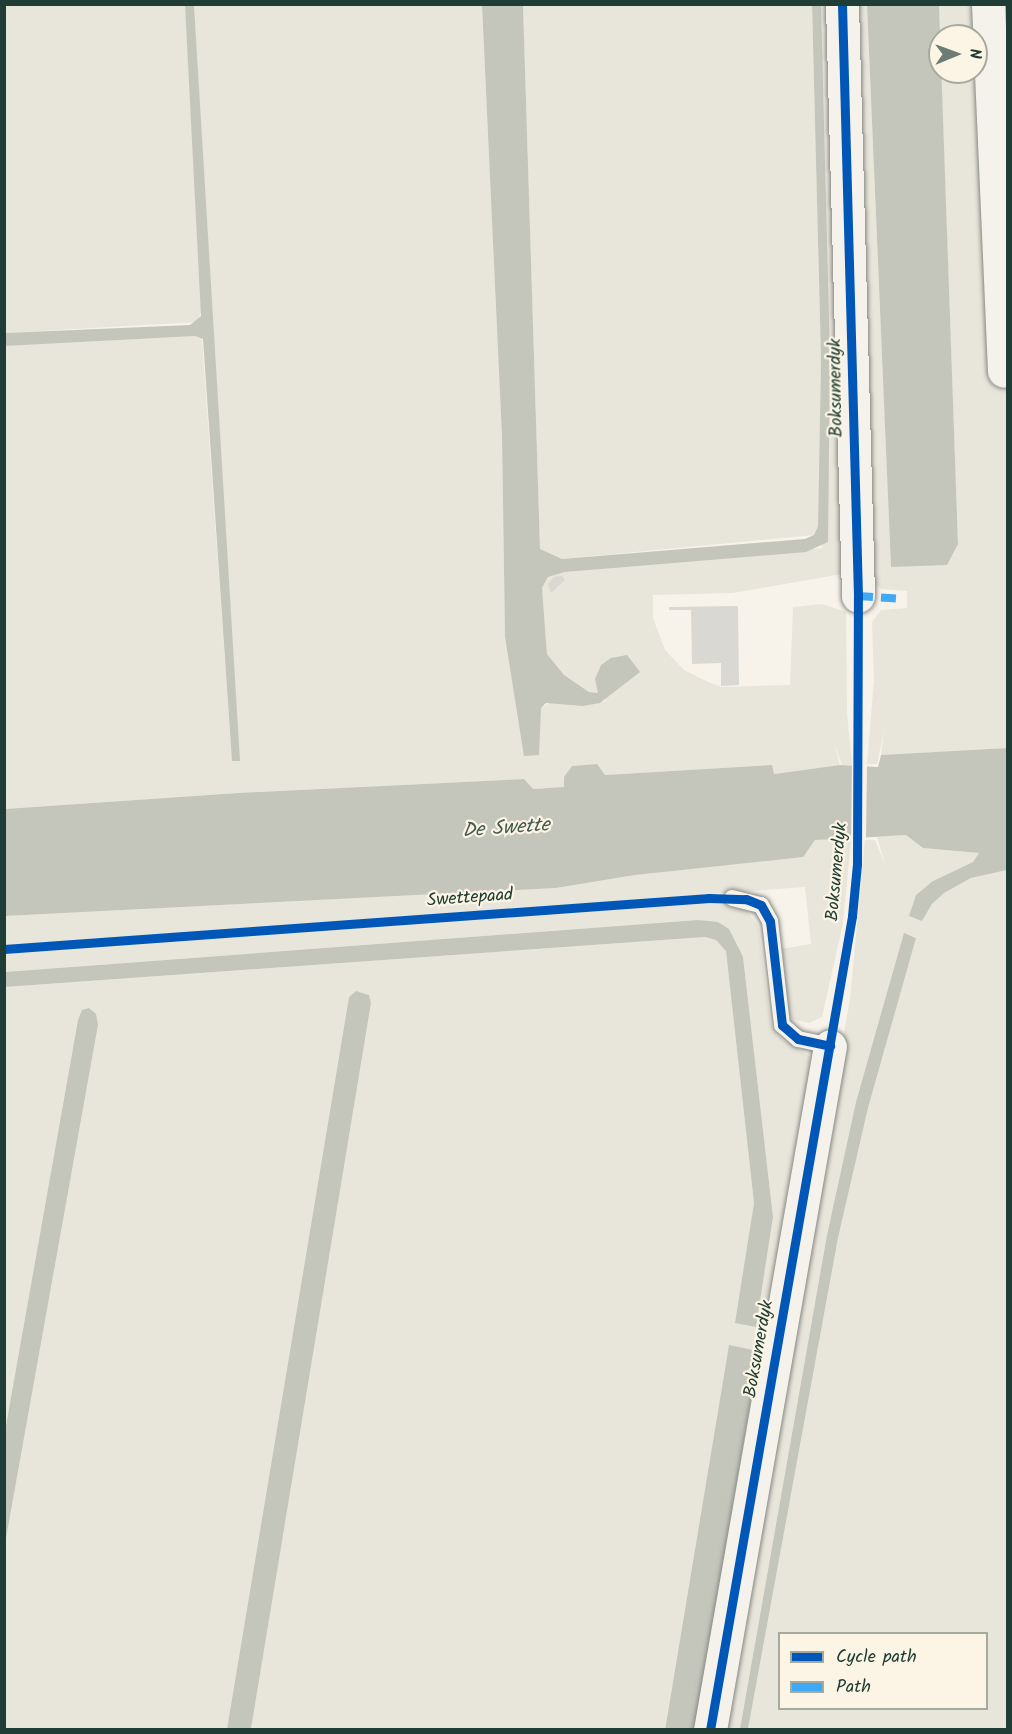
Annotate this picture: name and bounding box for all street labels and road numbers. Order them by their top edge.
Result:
street label: Boksumerdyk [825,338,849,438]
street label: Boksumerdyk [823,822,853,922]
street label: Swettepaad [426,885,514,913]
street label: Boksumerdyk [741,1299,779,1399]

